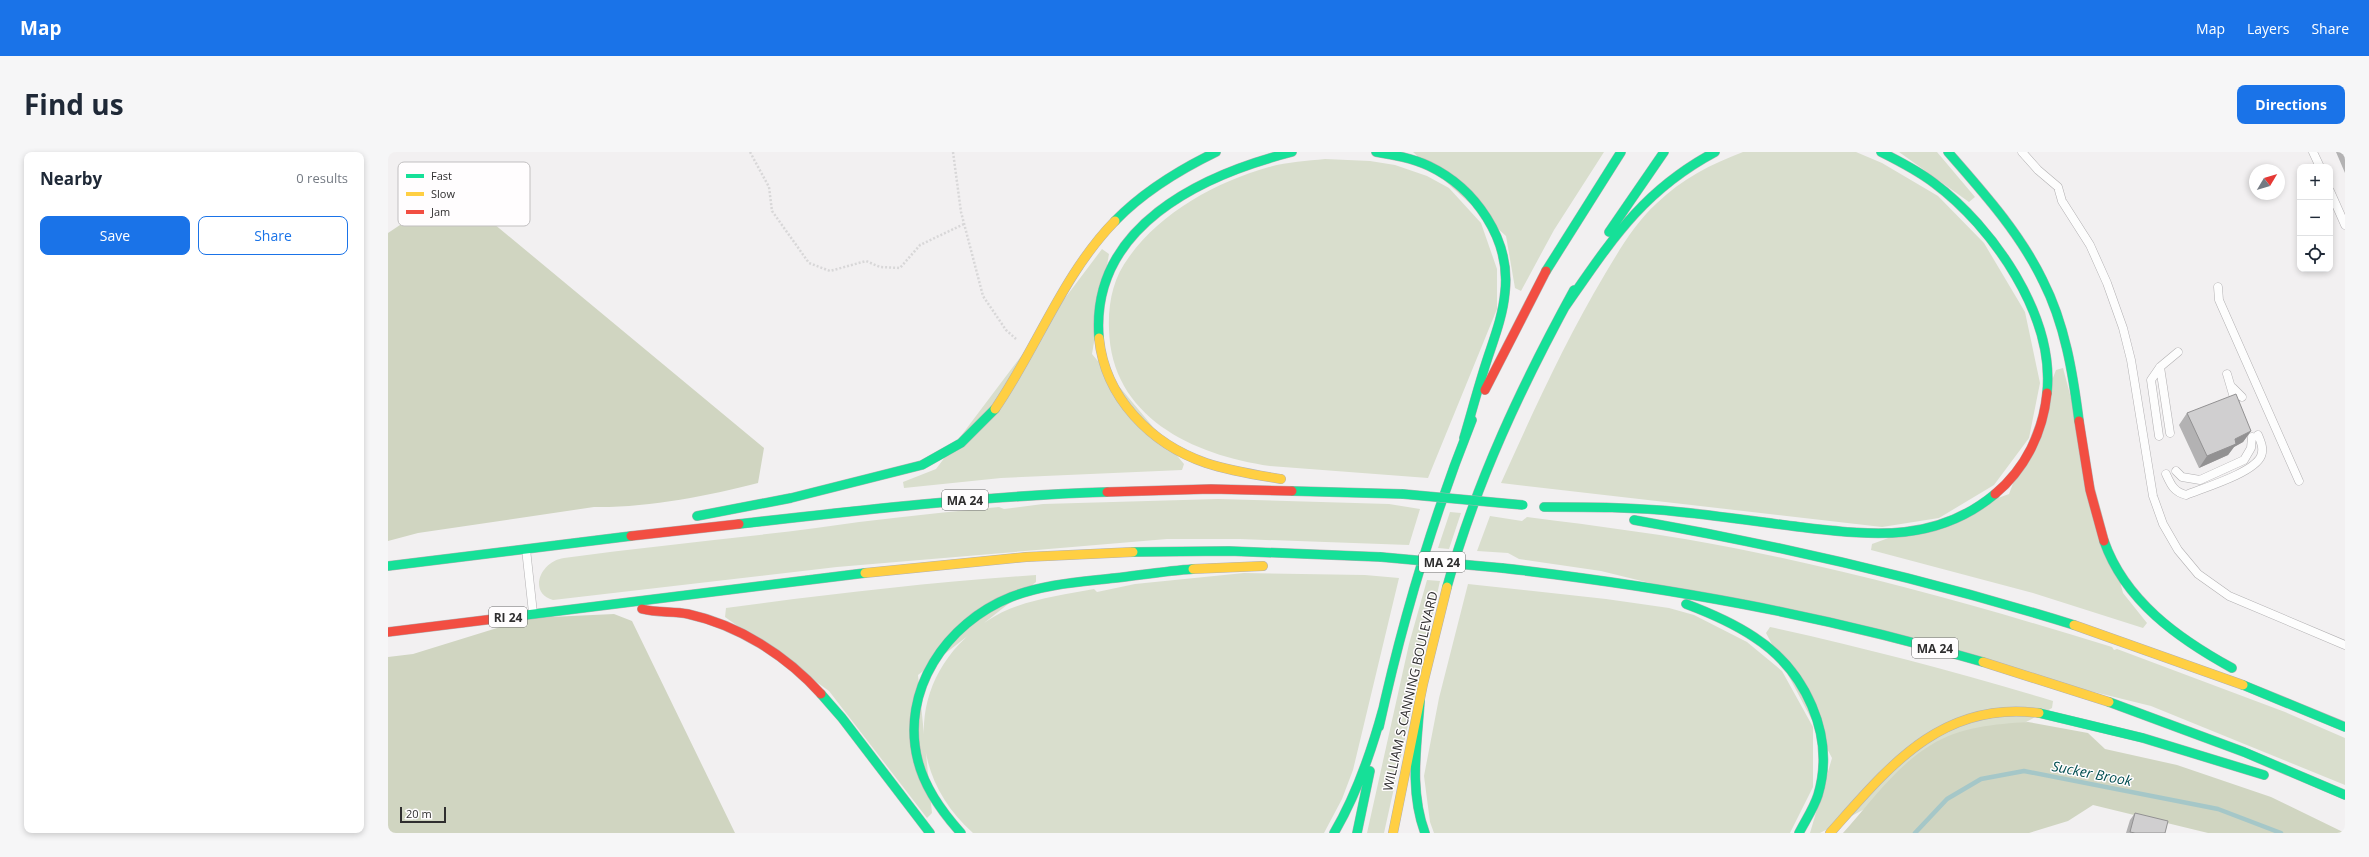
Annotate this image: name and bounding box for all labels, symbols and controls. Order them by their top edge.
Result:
text: Map [20,15,61,41]
text: Map [2196,19,2225,38]
text: Layers [2247,19,2289,38]
text: Share [2311,19,2349,38]
text: Find us [24,85,124,123]
button: Directions [2237,85,2345,124]
legend [398,162,530,226]
north arrow [2249,164,2285,200]
map controls [2297,164,2333,272]
button: + [2297,164,2333,200]
text: Nearby [40,167,102,190]
text: Fast [431,168,452,183]
text: 0 results [296,169,348,187]
text: Slow [431,186,455,201]
button: − [2297,200,2333,236]
text: Jam [430,204,450,219]
button: Save [40,216,190,255]
button: Share [198,216,348,255]
button: locate [2297,236,2333,272]
road number: MA 24 [942,490,988,510]
road number: MA 24 [1419,552,1465,572]
street label: WILLIAM S CANNING BOULEVARD [1378,589,1442,793]
road number: RI 24 [489,607,527,627]
road number: MA 24 [1912,638,1958,658]
water label: Sucker Brook [2050,756,2135,790]
scale bar [400,805,446,824]
text: 20 m [406,806,432,821]

